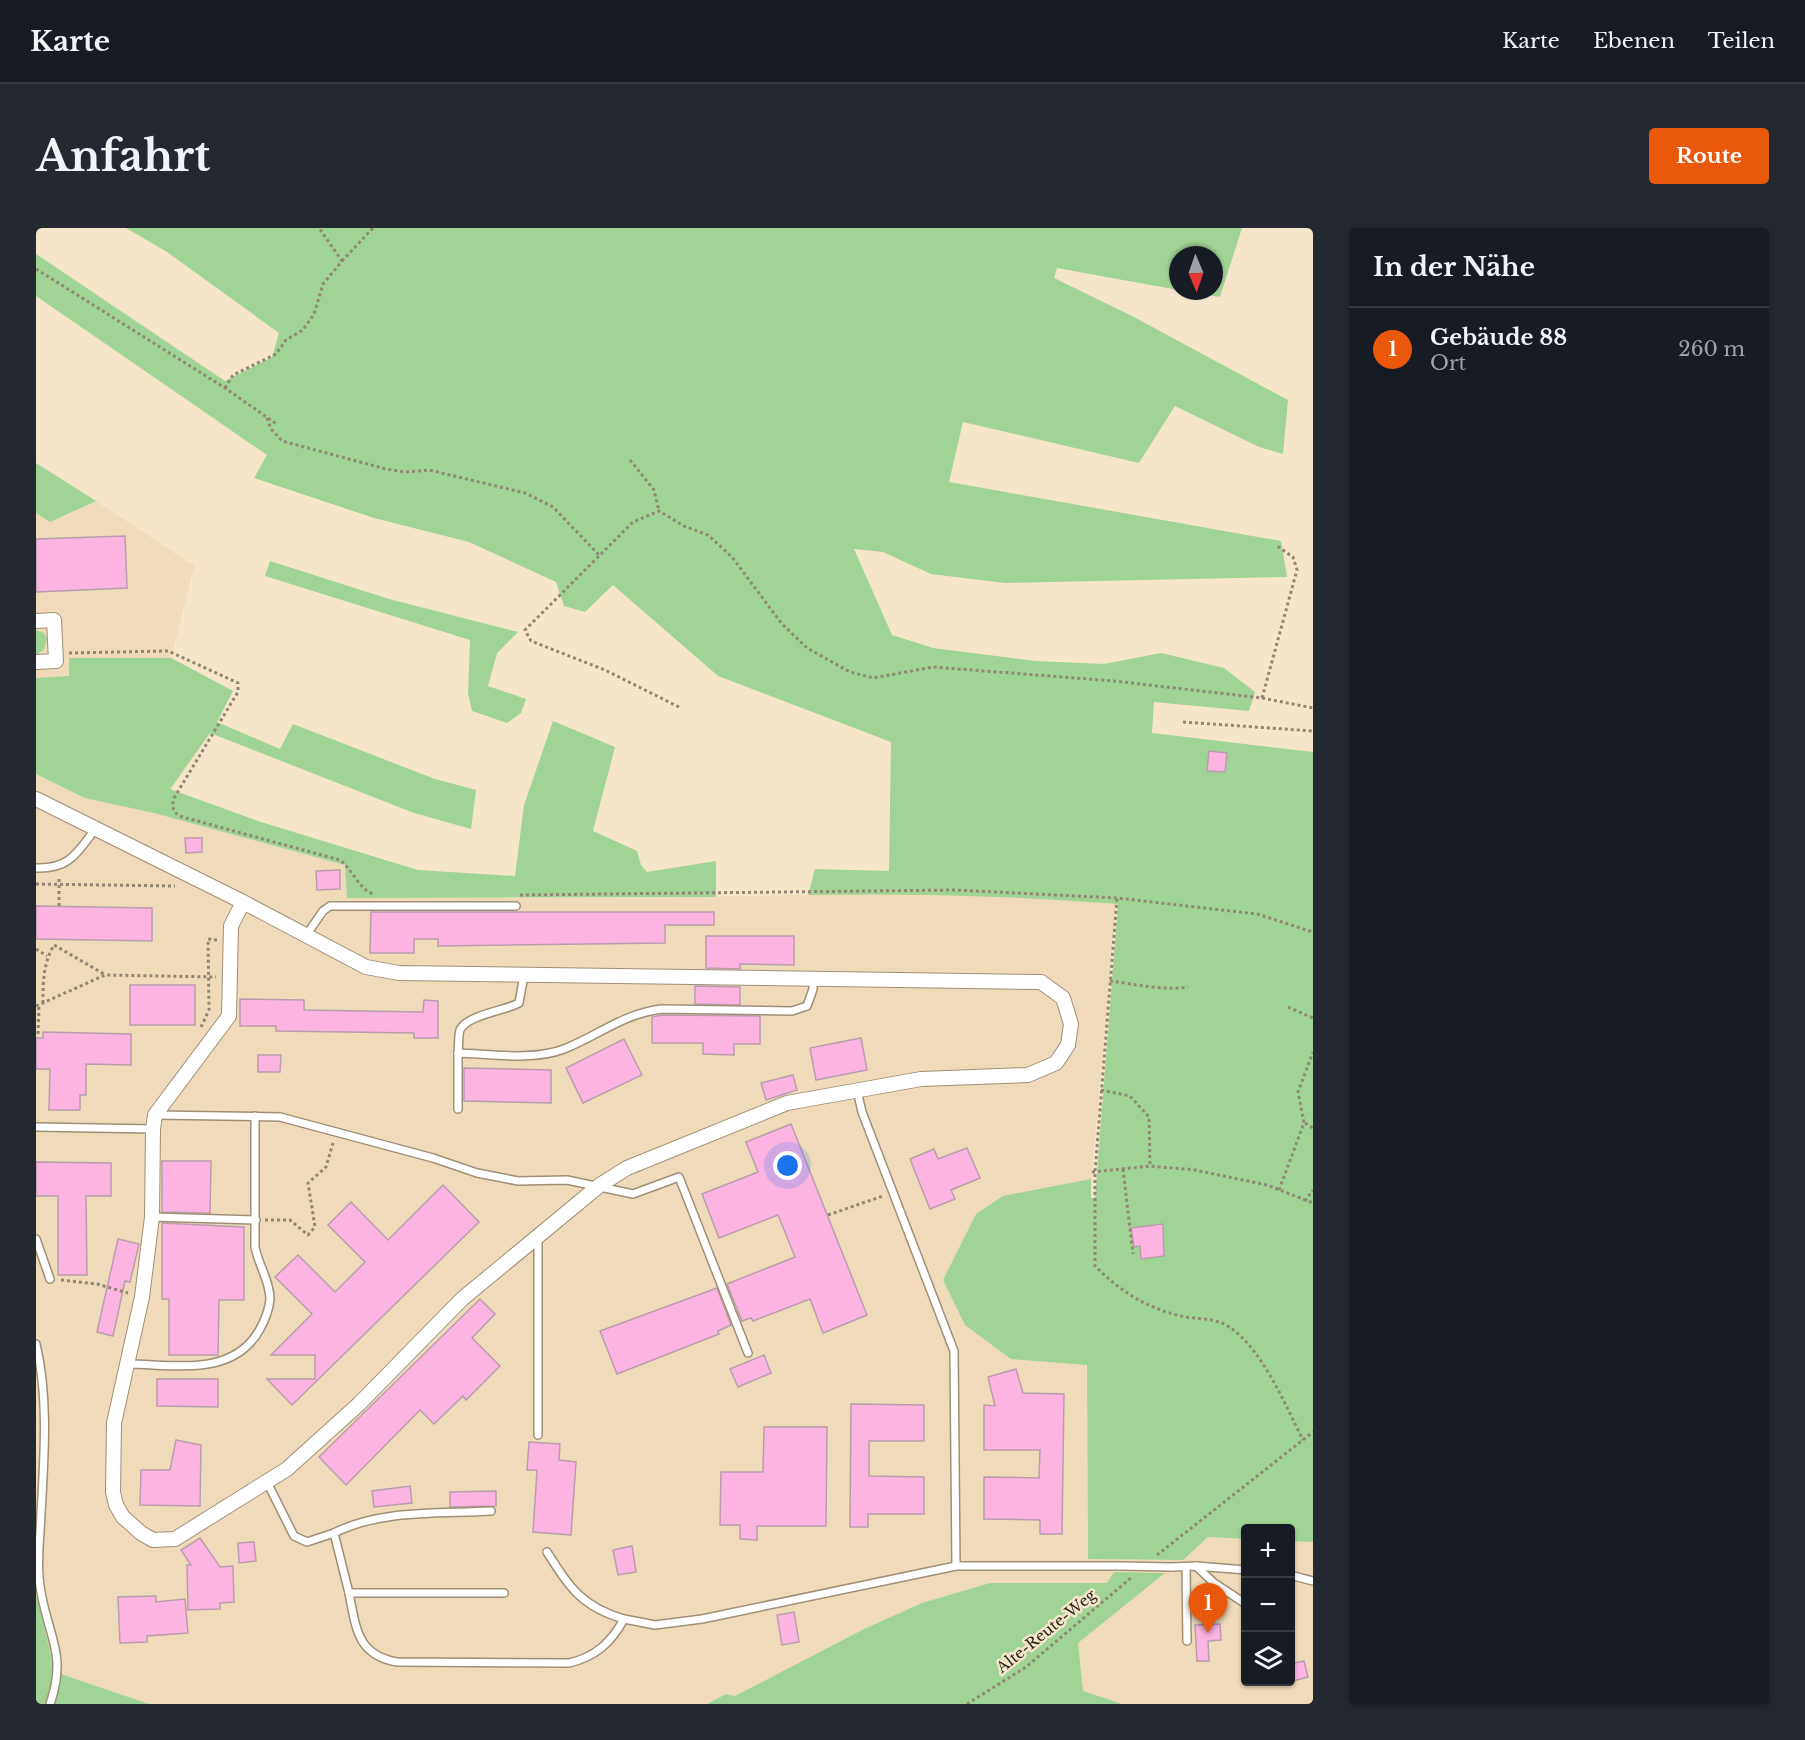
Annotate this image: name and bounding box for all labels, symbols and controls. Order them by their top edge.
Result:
text: Karte [30,24,110,59]
text: Karte [1502,28,1560,54]
text: Ebenen [1593,28,1675,54]
text: Teilen [1708,28,1775,54]
button: Route [1649,128,1769,184]
text: Anfahrt [36,130,210,182]
north arrow [1169,246,1223,300]
text: In der Nähe [1373,251,1535,283]
text: Gebäude 88 [1430,324,1567,351]
text: 1 [1388,337,1397,361]
text: 260 m [1678,337,1745,361]
text: Ort [1430,351,1466,375]
your location [773,1151,802,1180]
map controls [1241,1524,1295,1686]
button: + [1241,1524,1295,1578]
button: − [1241,1578,1295,1632]
street label: Alte-Reute-Weg [992,1584,1100,1678]
pin: 1 [1188,1584,1228,1633]
button: layers [1241,1632,1295,1686]

